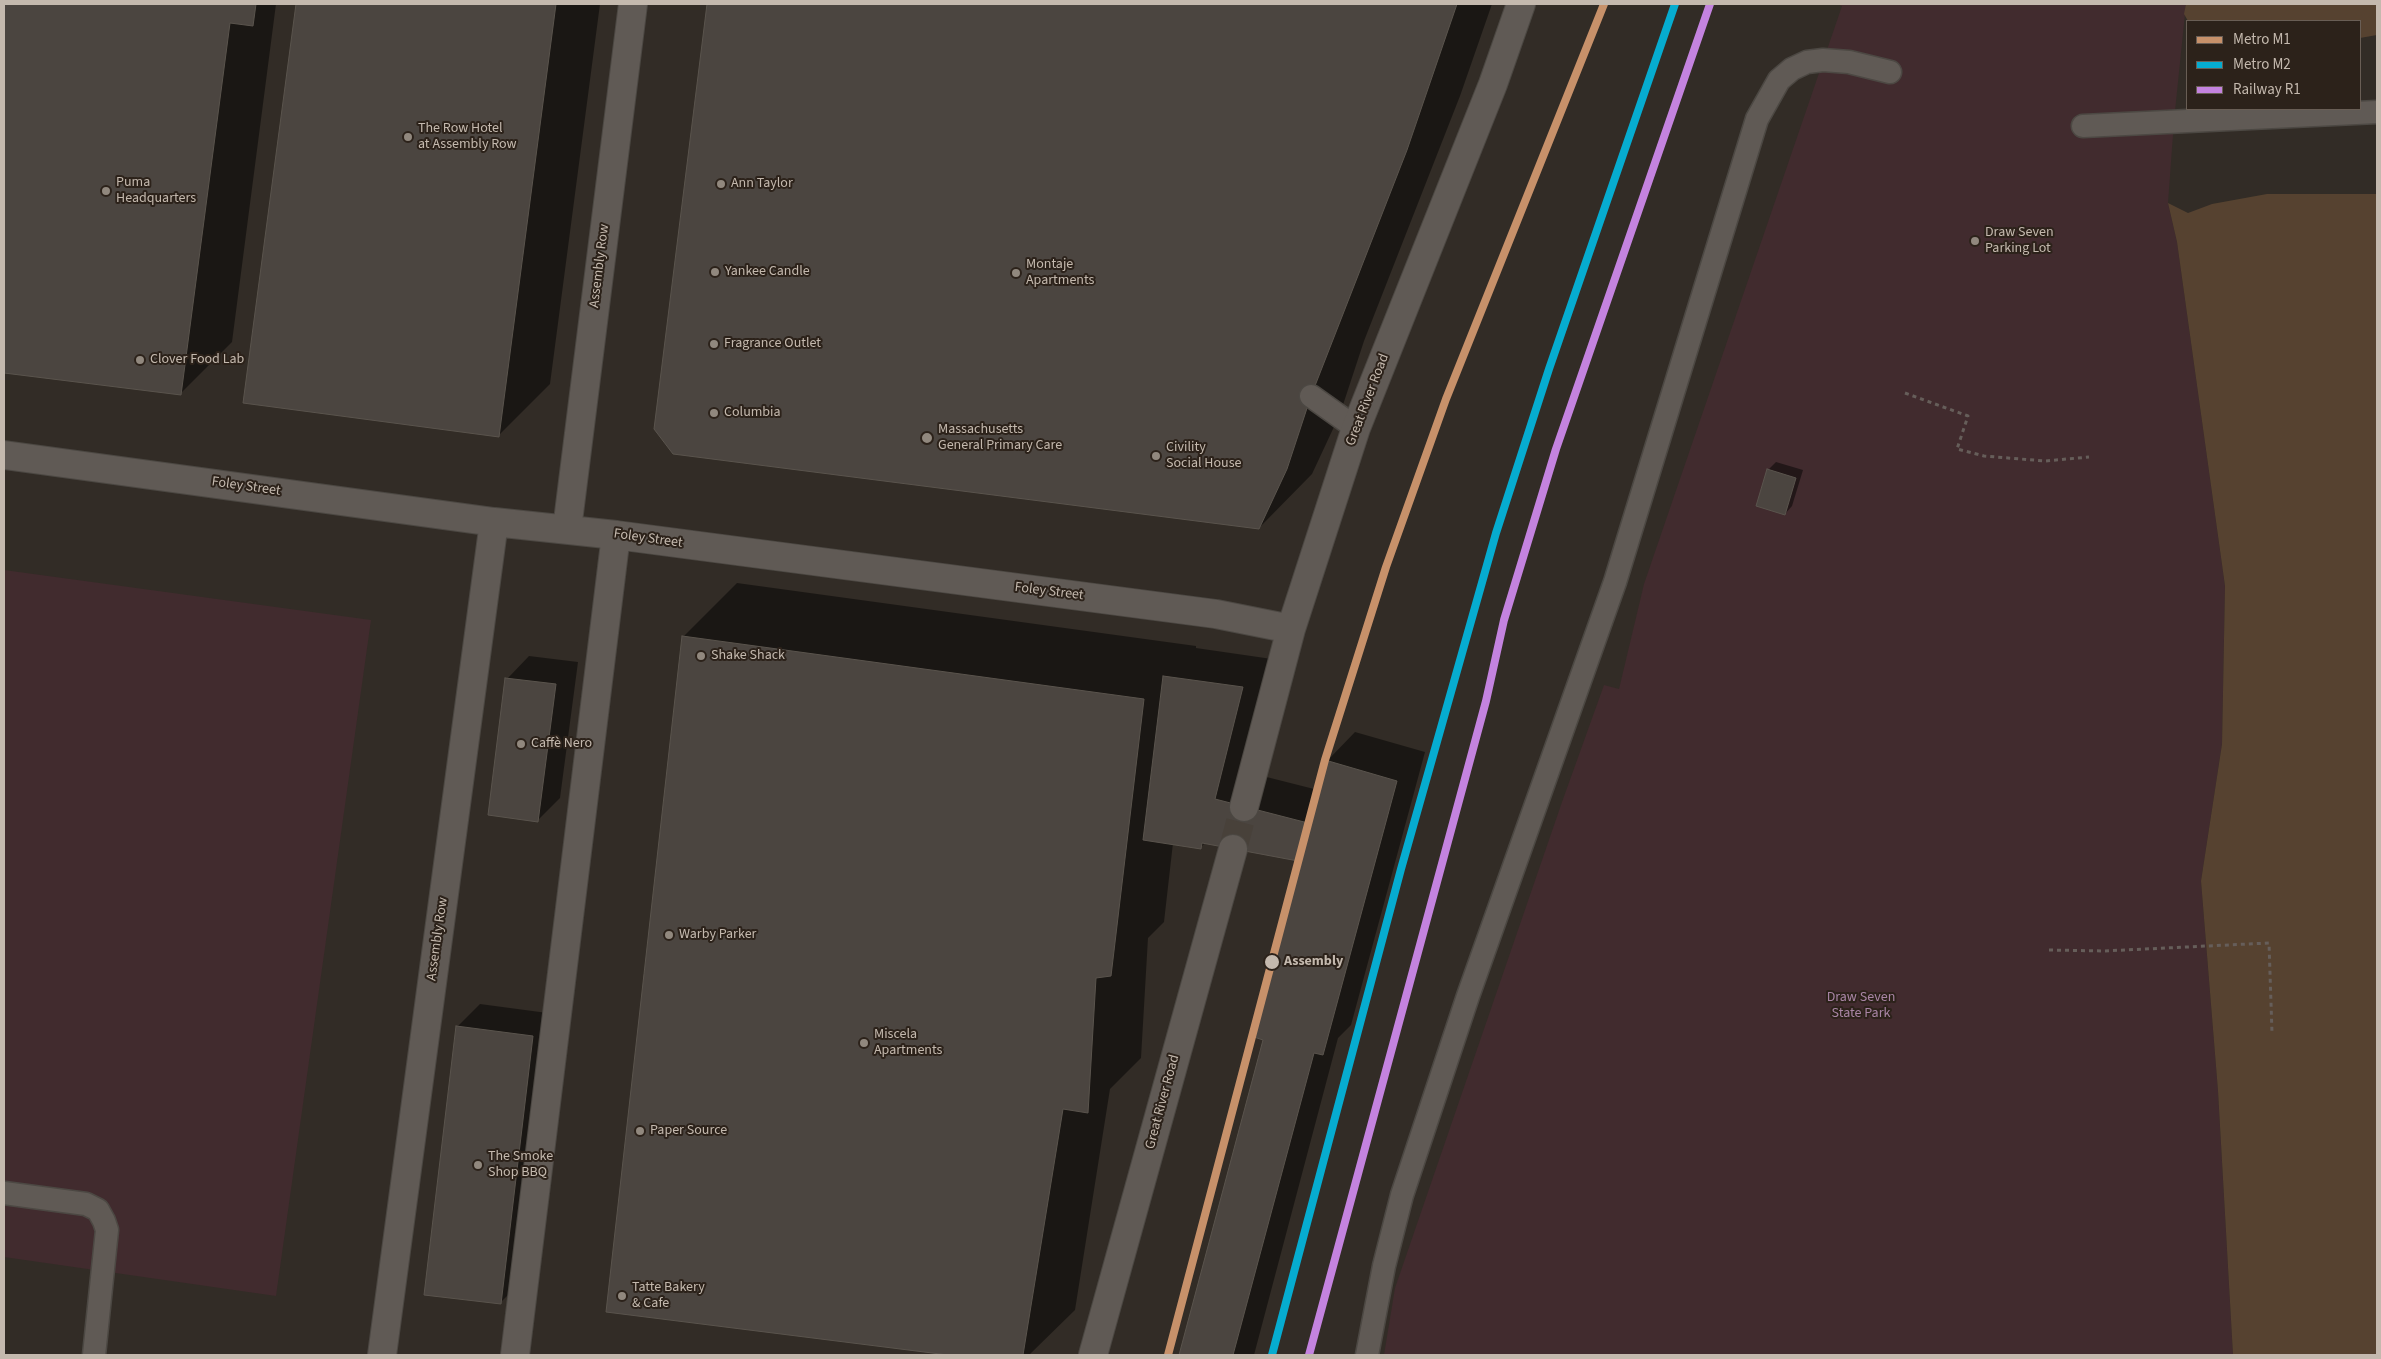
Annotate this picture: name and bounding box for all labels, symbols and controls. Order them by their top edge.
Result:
legend [2186,20,2361,110]
text: Metro M1 [2233,29,2291,50]
text: Metro M2 [2233,54,2291,75]
text: Railway R1 [2233,79,2301,100]
place label: The Row Hotel at Assembly Row [418,121,517,154]
marker: The Row Hotel at Assembly Row [402,131,414,143]
place label: Puma Headquarters [116,175,196,208]
place label: Ann Taylor [731,176,793,192]
marker: Ann Taylor [715,178,727,190]
marker: Puma Headquarters [100,185,112,197]
street label: Assembly Row [587,223,613,309]
place label: Draw Seven Parking Lot [1985,225,2054,258]
marker: Draw Seven Parking Lot [1969,235,1981,247]
place label: Montaje Apartments [1026,257,1094,290]
place label: Yankee Candle [725,264,810,280]
marker: Yankee Candle [709,266,721,278]
marker: Montaje Apartments [1010,267,1022,279]
place label: Fragrance Outlet [724,336,821,352]
marker: Fragrance Outlet [708,338,720,350]
place label: Clover Food Lab [150,352,244,368]
street label: Great River Road [1343,352,1393,448]
marker: Clover Food Lab [134,354,146,366]
place label: Columbia [724,405,781,421]
marker: Columbia [708,407,720,419]
place label: Massachusetts General Primary Care [938,422,1062,454]
marker: Massachusetts General Primary Care [920,431,934,445]
place label: Civility Social House [1166,440,1241,472]
marker: Civility Social House [1150,450,1162,462]
street label: Foley Street [211,474,281,500]
street label: Foley Street [613,526,683,552]
street label: Foley Street [1014,579,1084,605]
place label: Shake Shack [711,648,785,664]
marker: Shake Shack [695,650,707,662]
place label: Caffè Nero [531,736,592,752]
marker: Caffè Nero [515,738,527,750]
street label: Assembly Row [424,896,452,982]
place label: Warby Parker [679,927,756,943]
marker: Warby Parker [663,929,675,941]
marker: Assembly [1263,953,1281,971]
place label: Assembly [1284,954,1343,970]
park label: Draw Seven State Park [1827,990,1895,1022]
place label: Miscela Apartments [874,1027,942,1060]
marker: Miscela Apartments [858,1037,870,1049]
street label: Great River Road [1142,1053,1184,1151]
place label: Paper Source [650,1123,727,1139]
marker: Paper Source [634,1125,646,1137]
place label: The Smoke Shop BBQ [488,1149,553,1182]
marker: The Smoke Shop BBQ [472,1159,484,1171]
place label: Tatte Bakery & Cafe [632,1280,705,1312]
marker: Tatte Bakery & Cafe [616,1290,628,1302]

